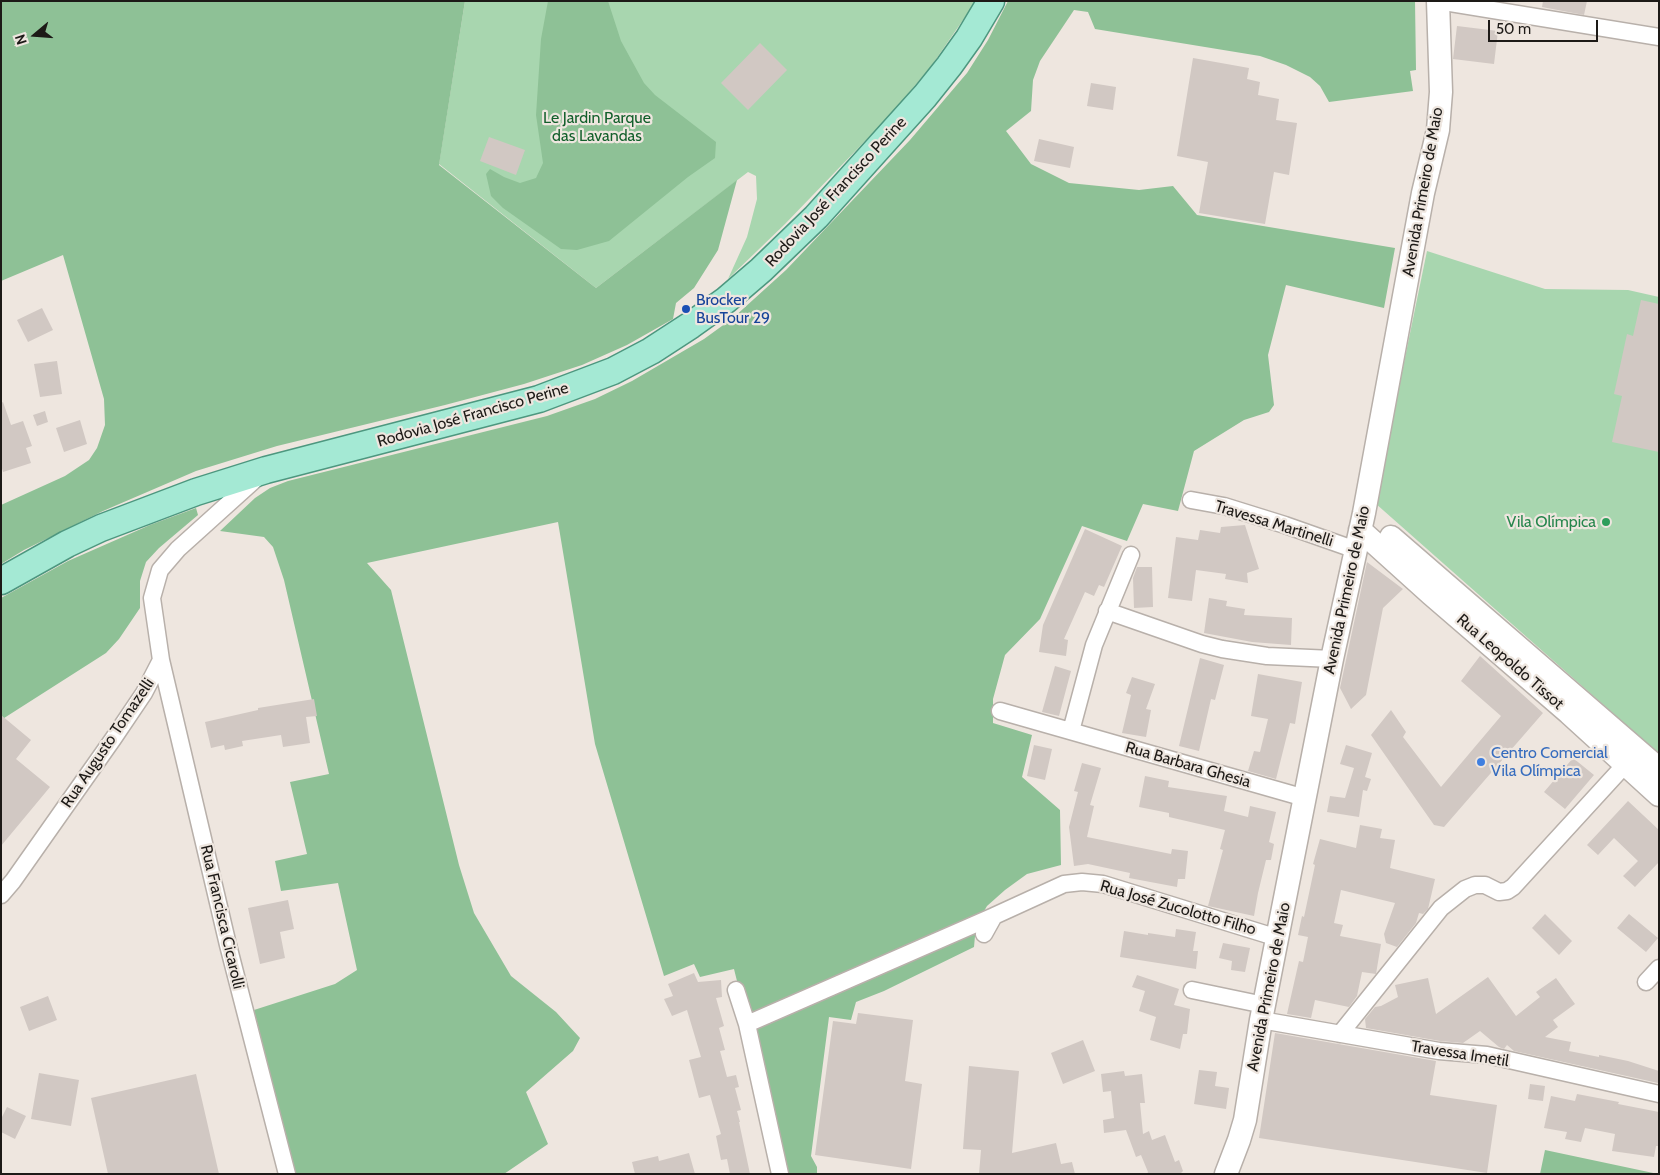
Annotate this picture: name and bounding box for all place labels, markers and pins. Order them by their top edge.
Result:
place label: Brocker BusTour 29 [696,290,770,328]
marker: Brocker BusTour 29 [680,303,692,315]
place label: Vila Olímpica [1506,512,1596,532]
marker: Vila Olímpica [1600,516,1612,528]
place label: Centro Comercial Vila Olímpica [1491,743,1608,781]
marker: Centro Comercial Vila Olímpica [1475,756,1487,768]

